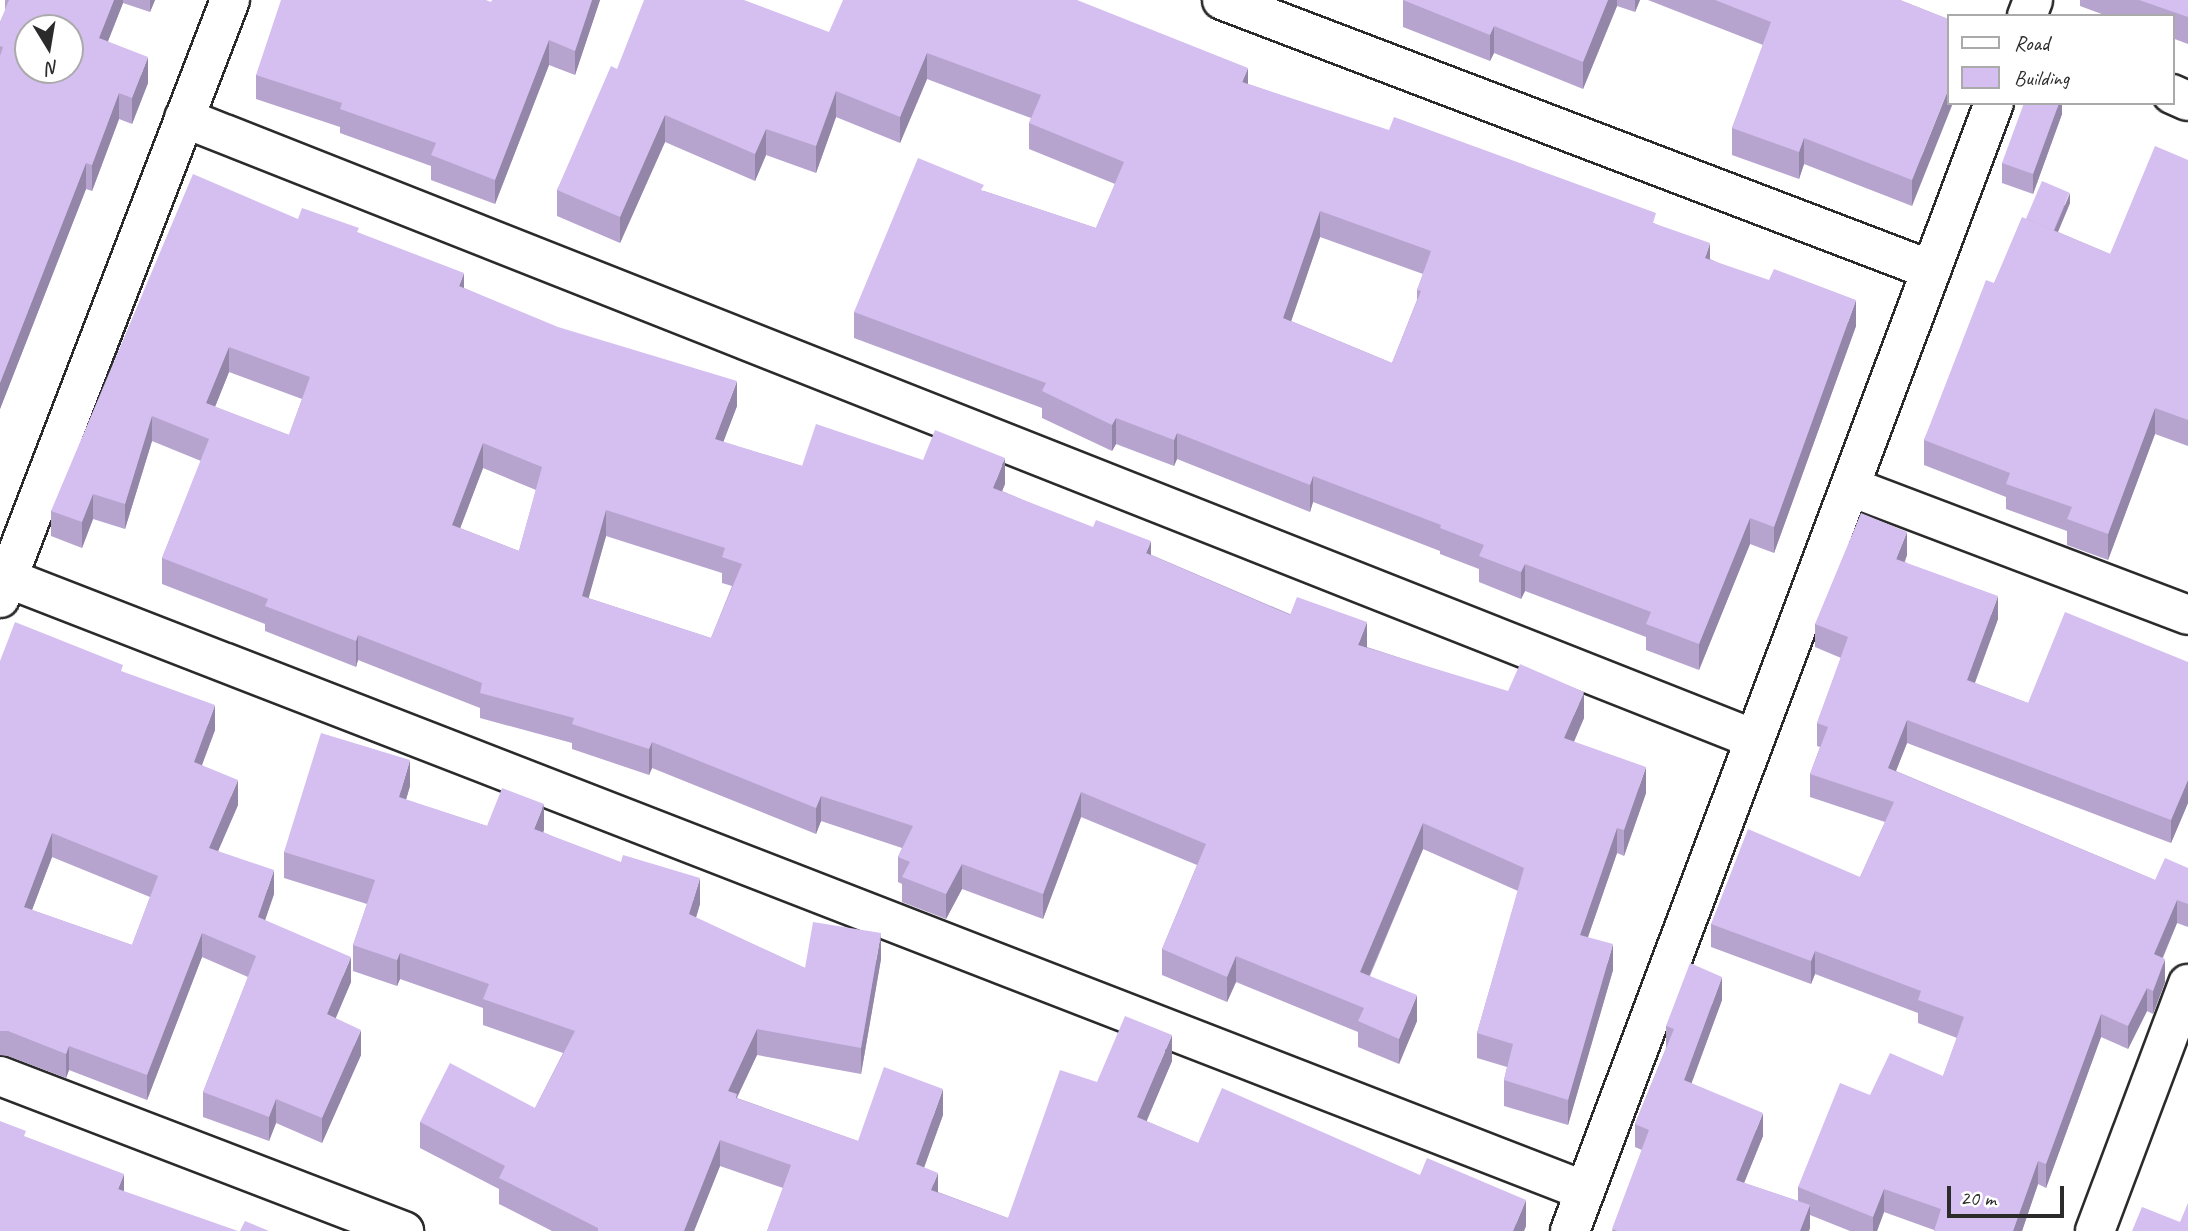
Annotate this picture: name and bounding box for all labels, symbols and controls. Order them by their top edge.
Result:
north arrow [14,14,84,84]
legend [1946,14,2174,105]
text: Road [2014,30,2049,56]
text: N [45,55,61,81]
text: Building [2014,65,2069,91]
scale bar [1950,1172,2067,1216]
text: 20 m [1960,1185,1996,1211]

